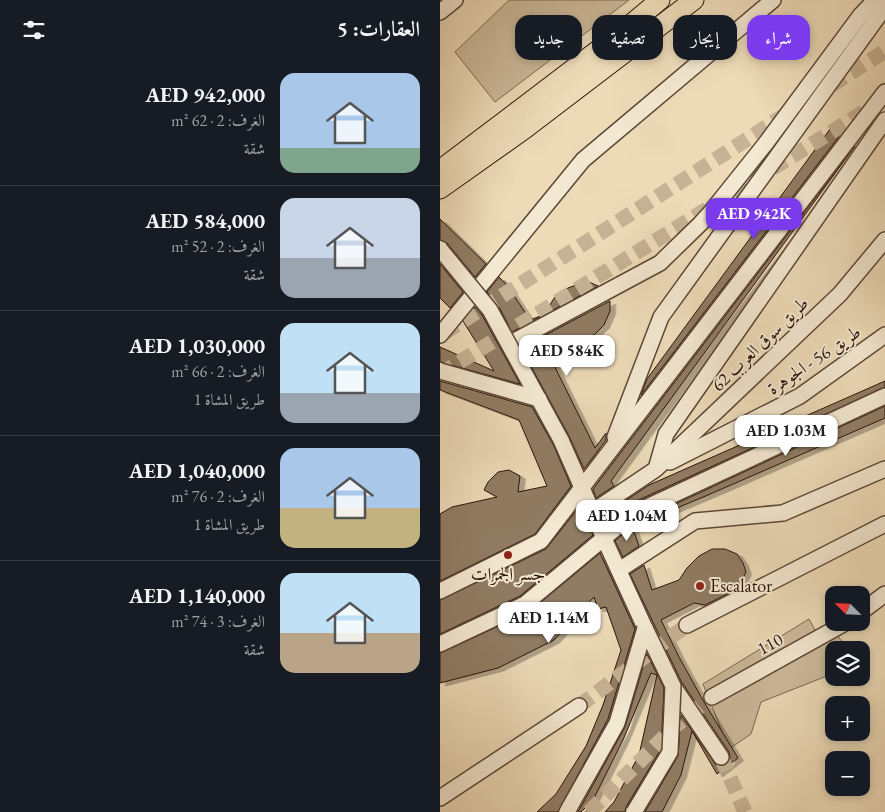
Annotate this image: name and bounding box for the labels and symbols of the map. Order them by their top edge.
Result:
pin: AED 942K [702,198,806,240]
street label: طريق سوق العرب 62 [706,292,814,396]
street label: طريق 56 - الجوهرة [762,320,866,400]
pin: AED 584K [515,334,619,377]
pin: AED 1.03M [729,414,843,457]
pin: AED 1.04M [570,500,684,542]
marker: جسر الجمرات [502,549,514,561]
place label: جسر الجمرات [471,562,545,586]
place label: Escalator [710,574,772,597]
marker: Escalator [694,580,706,592]
north arrow [825,586,870,631]
pin: AED 1.14M [492,602,606,644]
street label: 110 [753,627,787,660]

